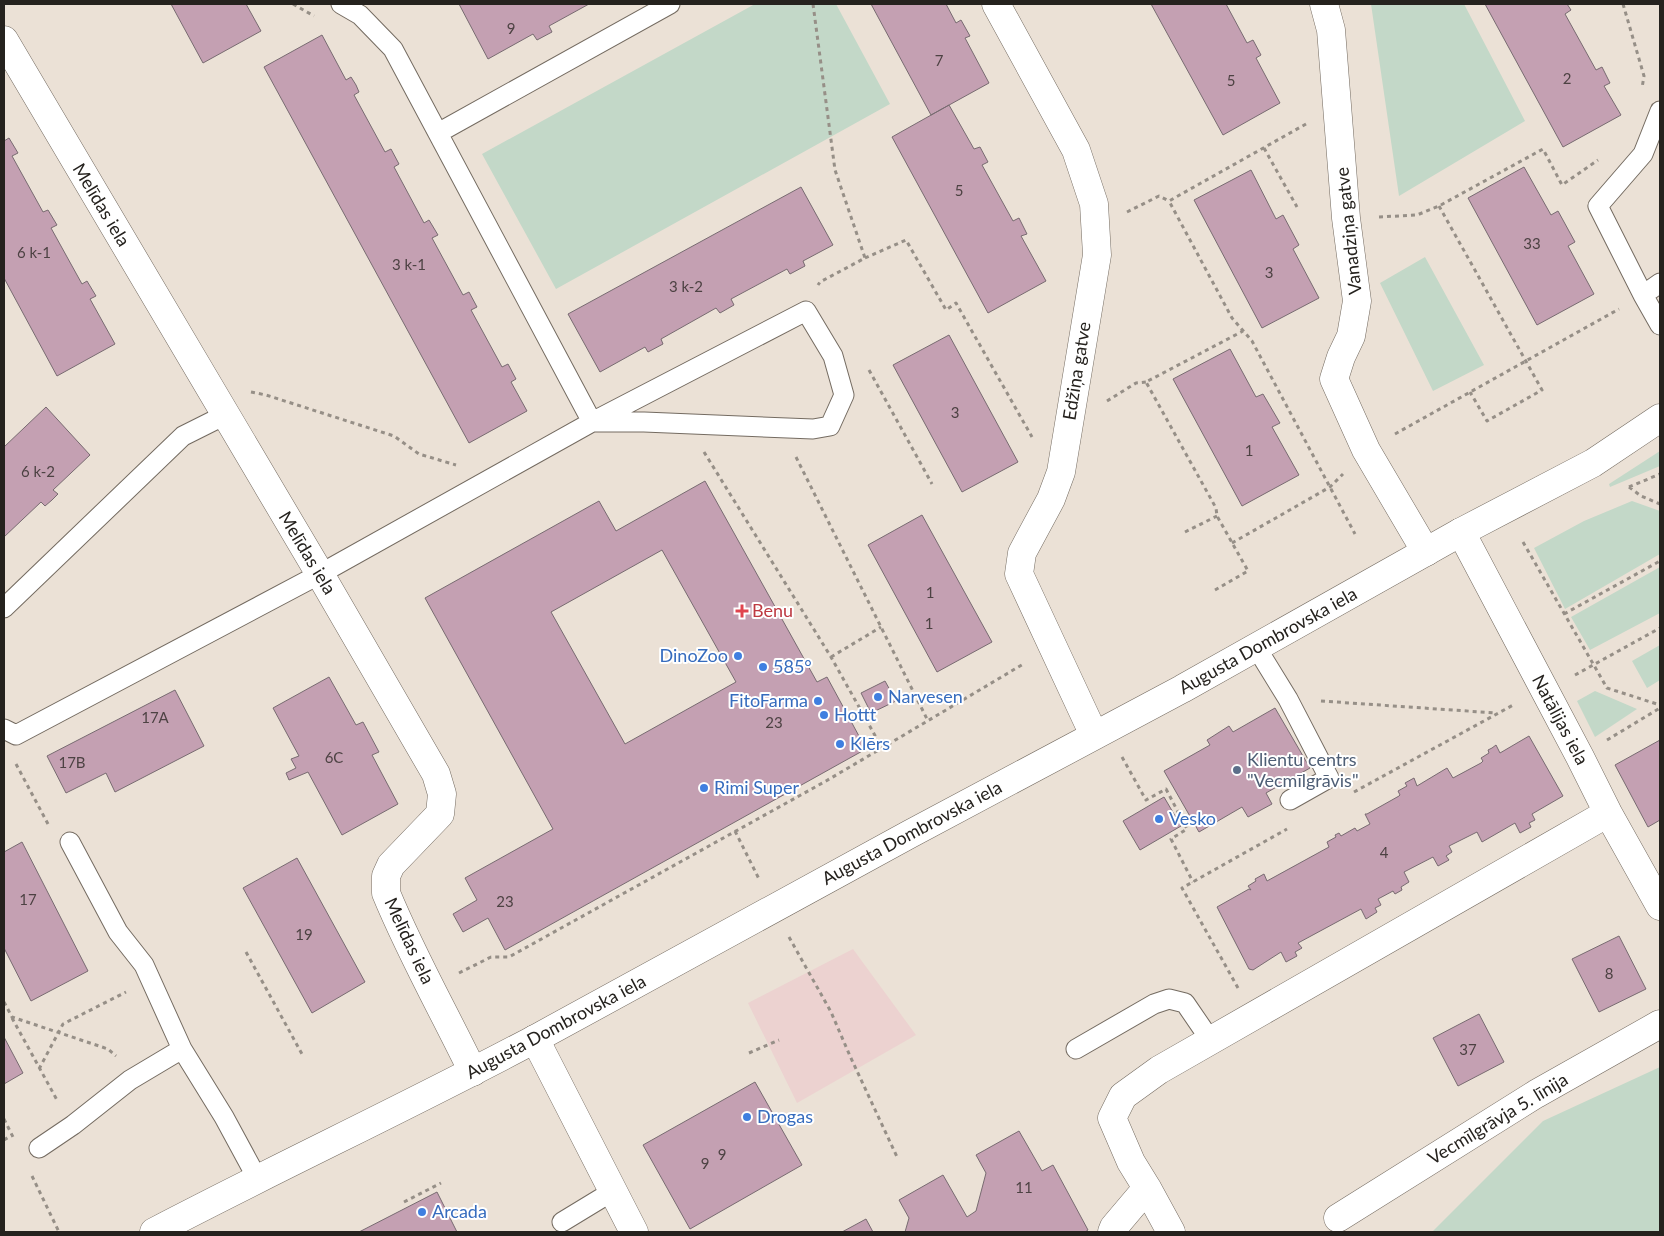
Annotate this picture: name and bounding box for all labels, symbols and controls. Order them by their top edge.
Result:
house number: 9 [507,19,515,37]
house number: 7 [935,51,944,69]
house number: 2 [1563,69,1571,87]
house number: 5 [1227,71,1235,89]
street label: Melīdas iela [68,159,135,250]
street label: Vanadziņa gatve [1330,166,1366,296]
house number: 5 [955,181,963,199]
house number: 33 [1523,234,1541,252]
house number: 6 k-1 [17,243,51,261]
house number: 3 k-1 [392,255,426,273]
house number: 3 [1265,263,1273,281]
house number: 3 k-2 [669,277,703,295]
street label: Edžiņa gatve [1057,320,1095,422]
house number: 3 [951,403,959,421]
house number: 1 [1245,441,1253,459]
house number: 6 k-2 [21,462,55,480]
street label: Melīdas iela [274,507,341,598]
street label: Augusta Dombrovska iela [1174,582,1361,698]
house number: 1 [926,583,934,601]
place label: Benu [752,599,793,621]
marker: Benu [736,605,748,617]
house number: 1 [925,614,933,632]
place label: DinoZoo [660,644,728,666]
marker: DinoZoo [732,650,744,662]
place label: 585° [773,655,812,677]
marker: 585° [757,661,769,673]
street label: Natālijas iela [1528,671,1594,768]
place label: Narvesen [888,685,963,707]
place label: FitoFarma [729,689,808,711]
marker: Narvesen [872,691,884,703]
marker: FitoFarma [812,695,824,707]
place label: Hottt [834,703,877,725]
house number: 17A [141,708,170,726]
marker: Hottt [818,709,830,721]
house number: 23 [765,713,783,731]
place label: Klērs [850,732,890,754]
marker: Klērs [834,738,846,750]
house number: 6C [325,748,343,766]
place label: Klientu centrs "Vecmīlgrāvis" [1247,748,1359,791]
house number: 17B [58,753,86,771]
marker: Klientu centrs "Vecmīlgrāvis" [1231,764,1243,776]
street label: Augusta Dombrovska iela [818,775,1005,889]
place label: Rimi Super [714,776,799,798]
marker: Rimi Super [698,782,710,794]
place label: Vesko [1169,807,1216,829]
marker: Vesko [1153,813,1165,825]
house number: 4 [1380,843,1389,861]
house number: 17 [19,890,37,908]
house number: 23 [496,892,514,910]
street label: Melīdas iela [380,894,440,987]
house number: 19 [295,925,313,943]
house number: 8 [1605,964,1613,982]
street label: Augusta Dombrovska iela [462,969,649,1083]
house number: 37 [1459,1040,1477,1058]
street label: Vecmīlgrāvja 5. līnija [1423,1068,1572,1169]
place label: Drogas [757,1105,813,1127]
marker: Drogas [741,1111,753,1123]
house number: 9 [718,1145,726,1163]
house number: 9 [701,1154,709,1172]
house number: 11 [1015,1178,1033,1196]
place label: Arcada [432,1200,487,1222]
marker: Arcada [416,1206,428,1218]

